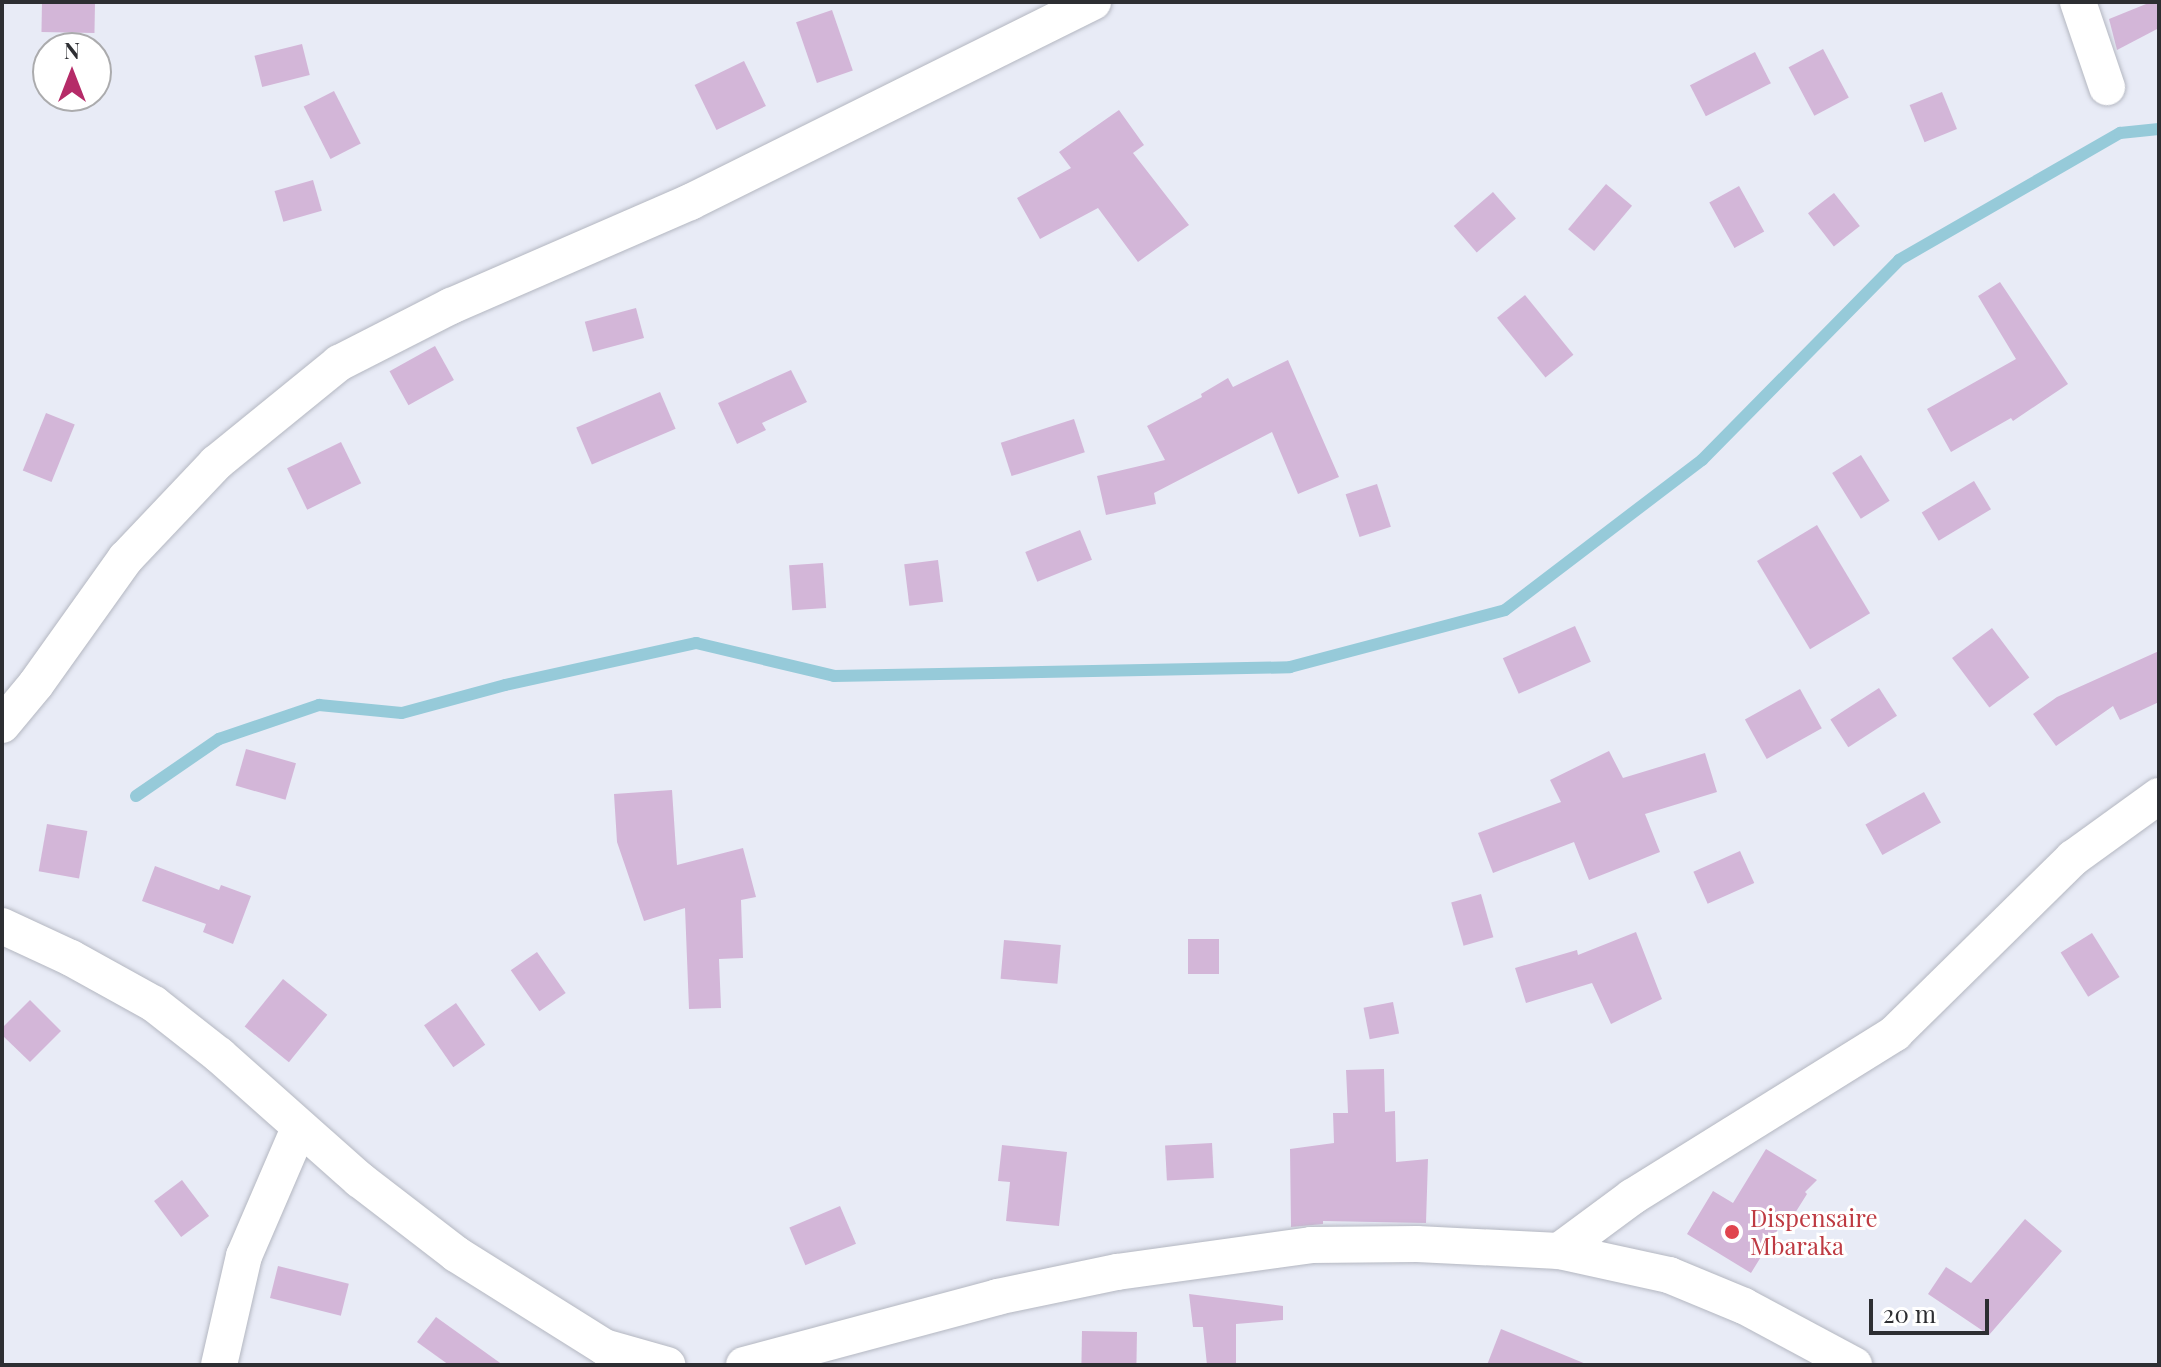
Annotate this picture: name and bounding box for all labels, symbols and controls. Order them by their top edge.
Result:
north arrow [32,32,112,112]
text: N [64,35,80,65]
place label: Dispensaire Mbaraka [1750,1204,1878,1260]
marker: Dispensaire Mbaraka [1721,1221,1743,1243]
scale bar [1873,1283,1993,1333]
text: 20 m [1883,1297,1936,1329]

